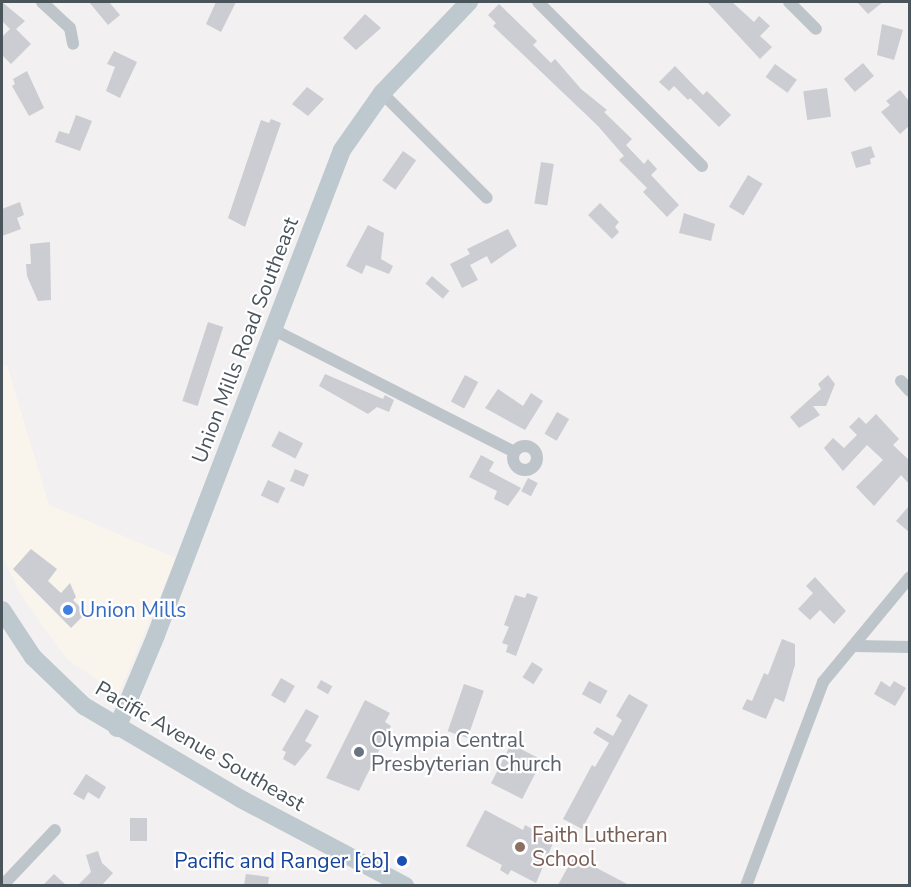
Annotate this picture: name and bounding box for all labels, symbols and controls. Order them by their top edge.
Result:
street label: Union Mills Road Southeast [186,214,304,466]
place label: Union Mills [80,597,186,623]
marker: Union Mills [61,603,75,617]
street label: Pacific Avenue Southeast [91,676,309,816]
place label: Olympia Central Presbyterian Church [371,727,562,777]
marker: Olympia Central Presbyterian Church [352,745,366,759]
place label: Faith Lutheran School [532,822,668,872]
marker: Faith Lutheran School [513,840,527,854]
place label: Pacific and Ranger [eb] [174,848,390,874]
marker: Pacific and Ranger [eb] [395,854,409,868]

